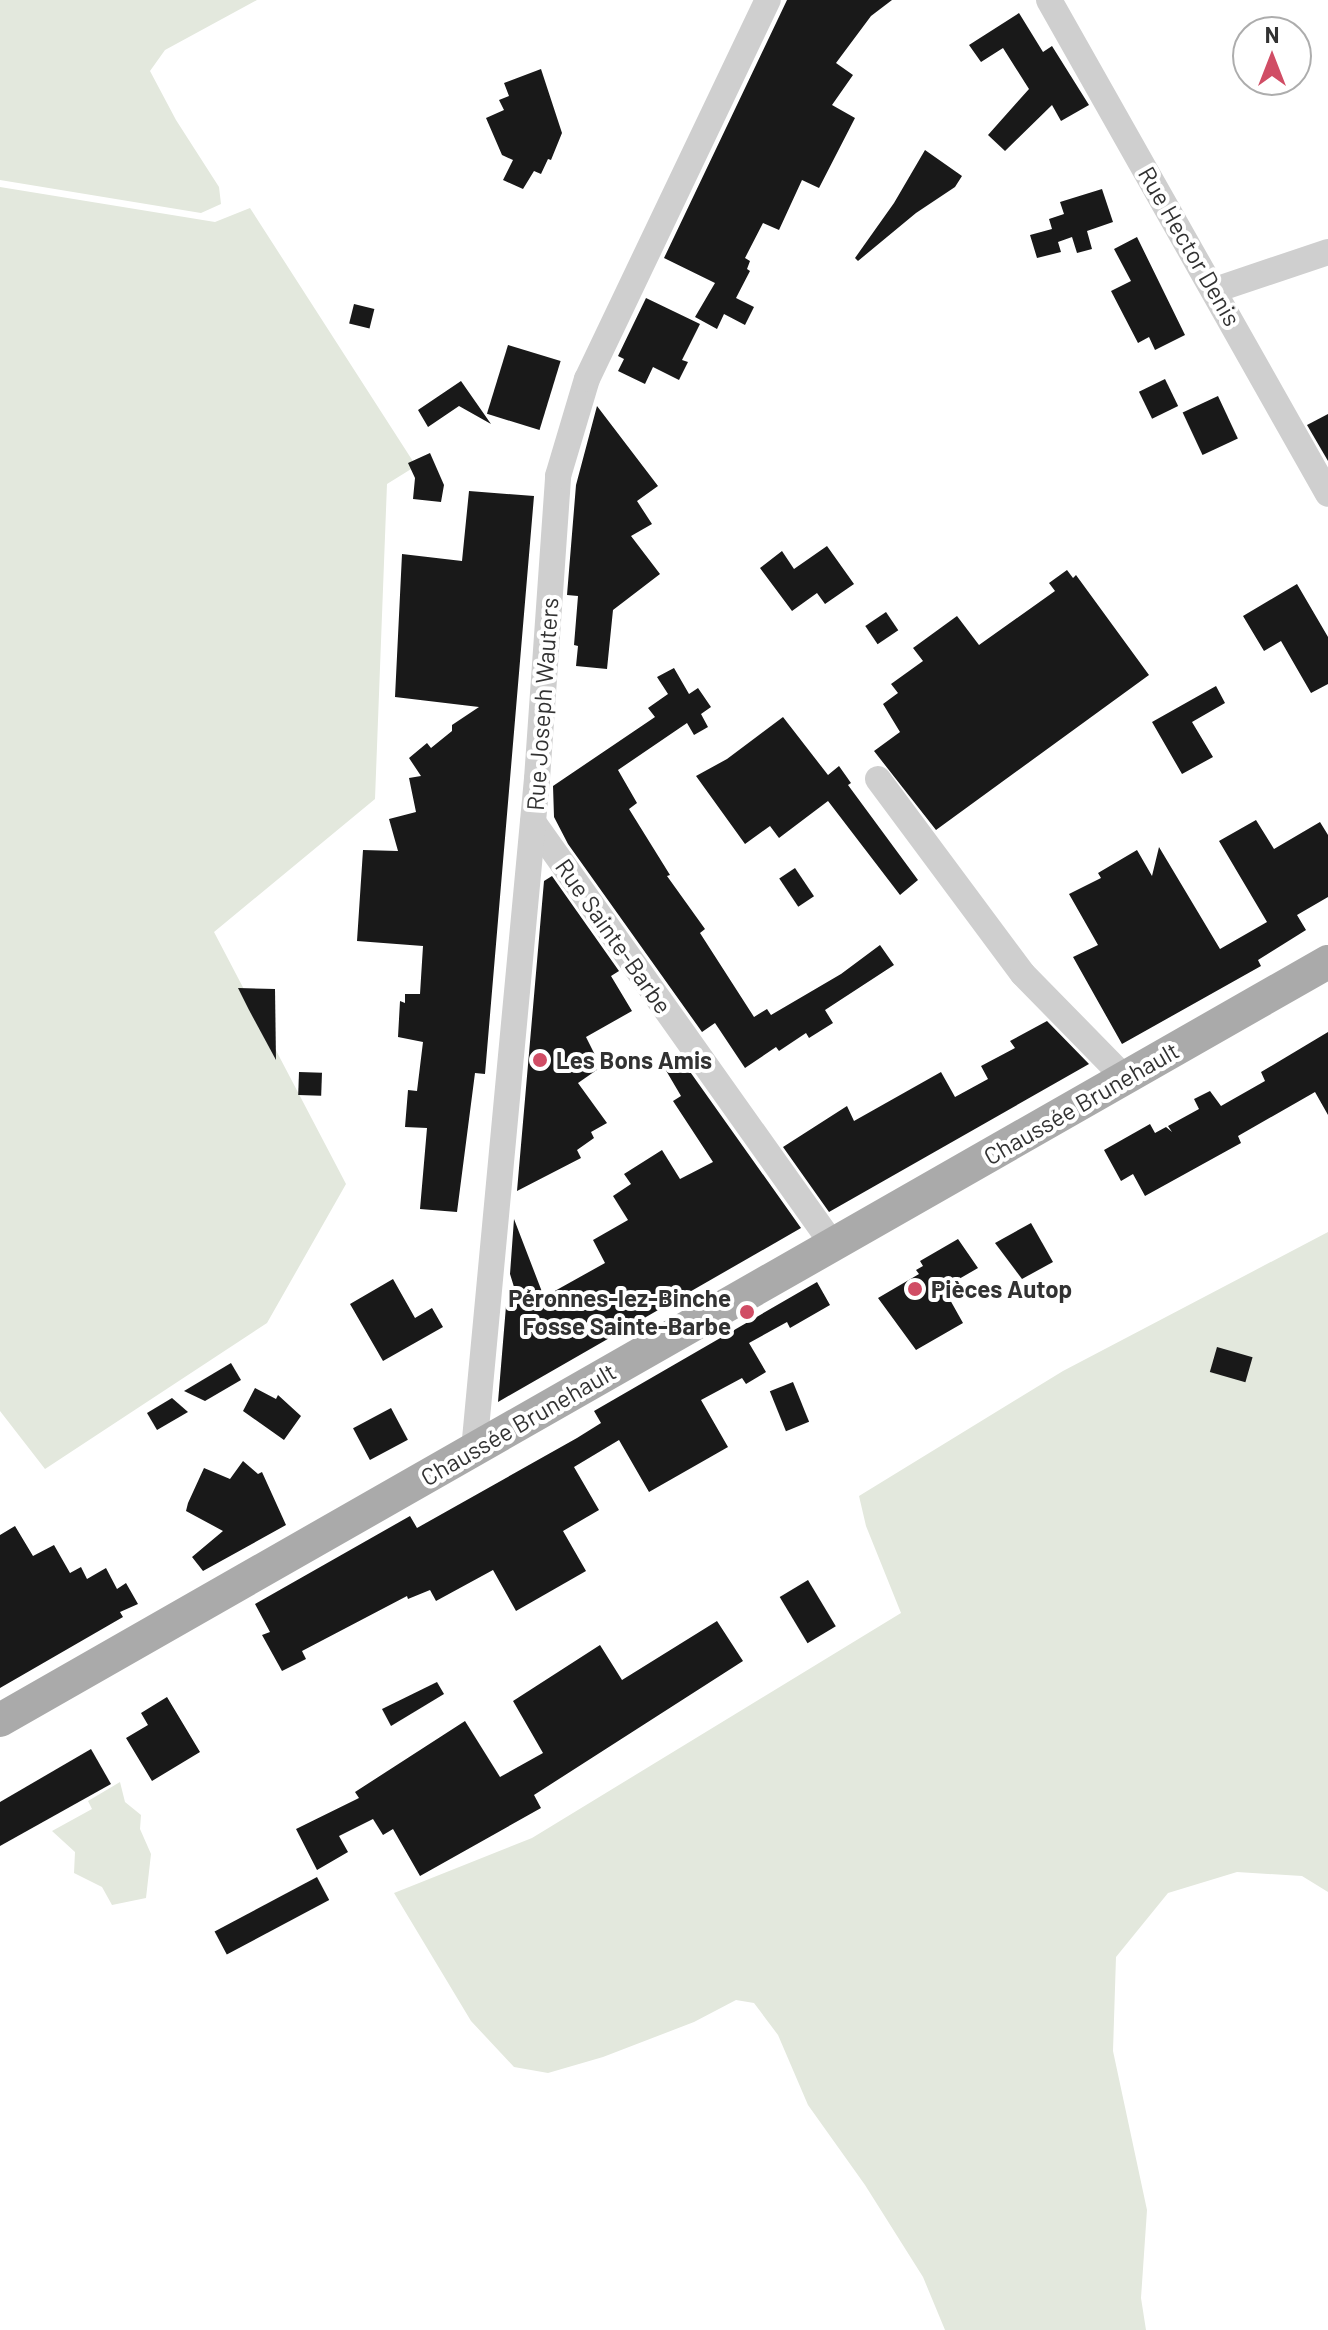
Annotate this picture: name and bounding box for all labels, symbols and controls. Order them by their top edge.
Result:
north arrow [1232,16,1312,96]
text: N [1265,21,1279,47]
street label: Rue Hector Denis [1133,161,1247,331]
street label: Rue Joseph Wauters [520,596,564,812]
street label: Rue Sainte-Barbe [550,853,678,1019]
street label: Chaussée Brunehault [978,1035,1184,1171]
place label: Les Bons Amis [556,1046,712,1074]
marker: Les Bons Amis [531,1051,549,1069]
place label: Pièces Autop [931,1275,1072,1303]
marker: Pièces Autop [906,1280,924,1298]
place label: Péronnes-lez-Binche Fosse Sainte-Barbe [508,1284,731,1340]
marker: Péronnes-lez-Binche Fosse Sainte-Barbe [738,1303,756,1321]
street label: Chaussée Brunehault [415,1356,621,1492]

